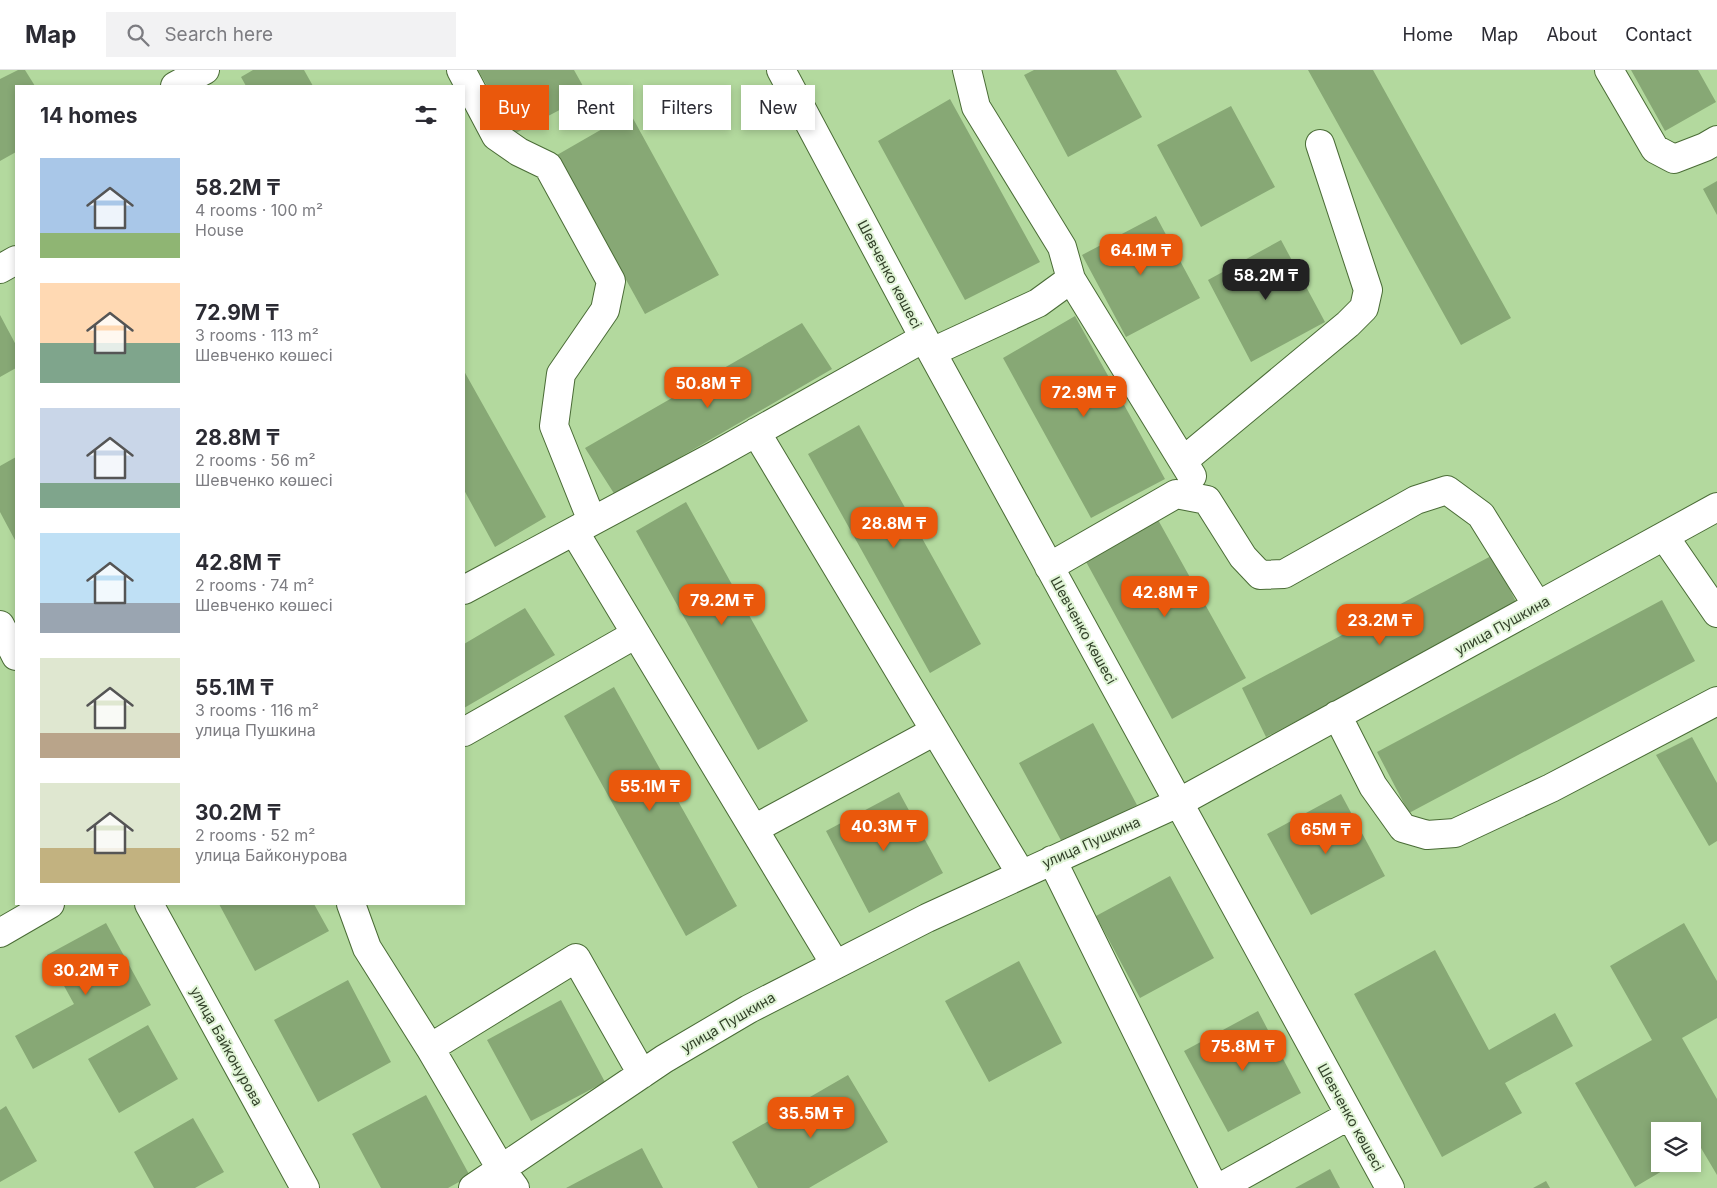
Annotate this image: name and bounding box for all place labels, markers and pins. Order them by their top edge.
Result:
pin: 64.1M ₸ [1095,234,1187,276]
pin: 58.2M ₸ [1220,258,1312,301]
pin: 50.8M ₸ [662,366,754,409]
pin: 72.9M ₸ [1038,376,1130,418]
pin: 28.8M ₸ [848,506,940,549]
pin: 42.8M ₸ [1119,576,1211,618]
pin: 79.2M ₸ [676,584,768,626]
pin: 23.2M ₸ [1334,604,1426,646]
pin: 55.1M ₸ [604,770,696,812]
pin: 40.3M ₸ [838,810,930,852]
pin: 65M ₸ [1291,812,1361,855]
pin: 30.2M ₸ [40,954,132,996]
pin: 75.8M ₸ [1197,1030,1289,1072]
pin: 35.5M ₸ [765,1096,857,1139]

